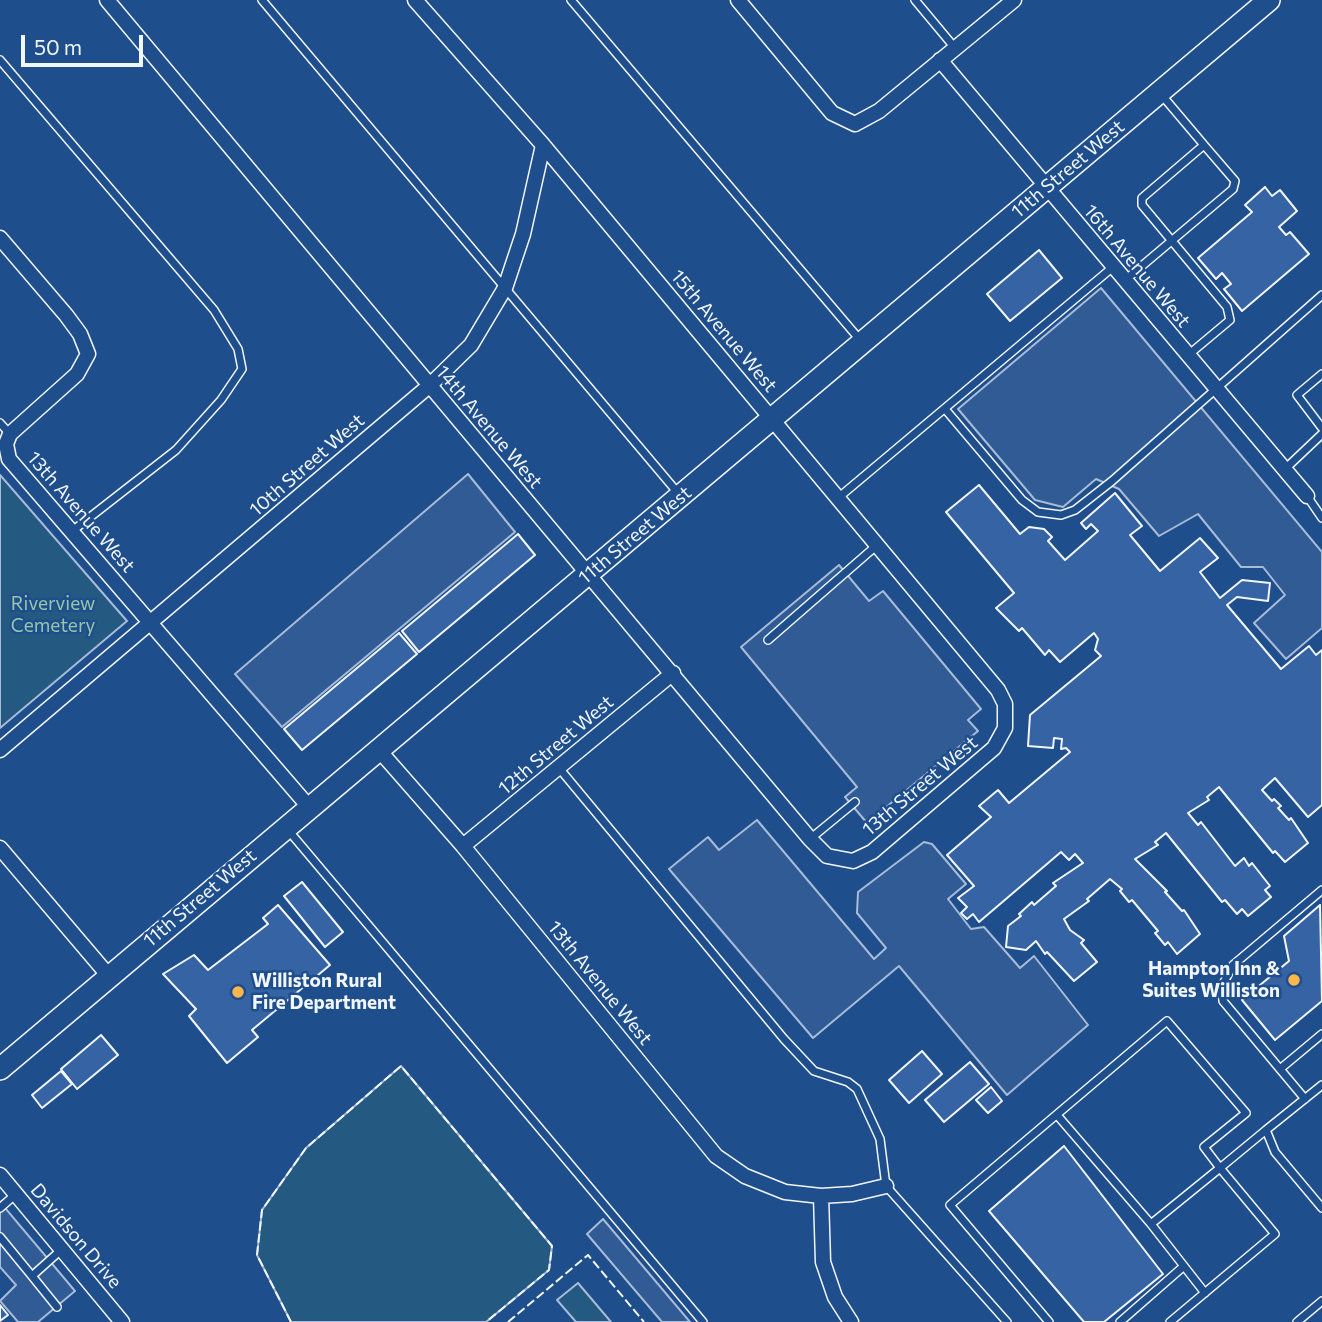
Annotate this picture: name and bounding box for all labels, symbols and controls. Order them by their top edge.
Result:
scale bar [24,21,147,65]
text: 50 m [34,34,82,59]
street label: 11th Street West [1007,115,1129,223]
street label: 16th Avenue West [1079,200,1195,332]
street label: 15th Avenue West [666,265,782,397]
street label: 14th Avenue West [431,361,547,493]
street label: 10th Street West [245,409,369,521]
street label: 13th Avenue West [22,447,140,577]
street label: 11th Street West [574,481,696,589]
park label: Riverview Cemetery [11,593,95,637]
street label: 12th Street West [494,690,618,800]
street label: 13th Street West [858,731,982,841]
street label: 11th Street West [139,844,261,952]
street label: 13th Avenue West [543,916,657,1050]
place label: Hampton Inn & Suites Williston [1142,958,1280,1002]
place label: Williston Rural Fire Department [252,970,396,1014]
marker: Hampton Inn & Suites Williston [1286,972,1302,988]
marker: Williston Rural Fire Department [230,984,246,1000]
street label: Davidson Drive [26,1179,126,1293]

